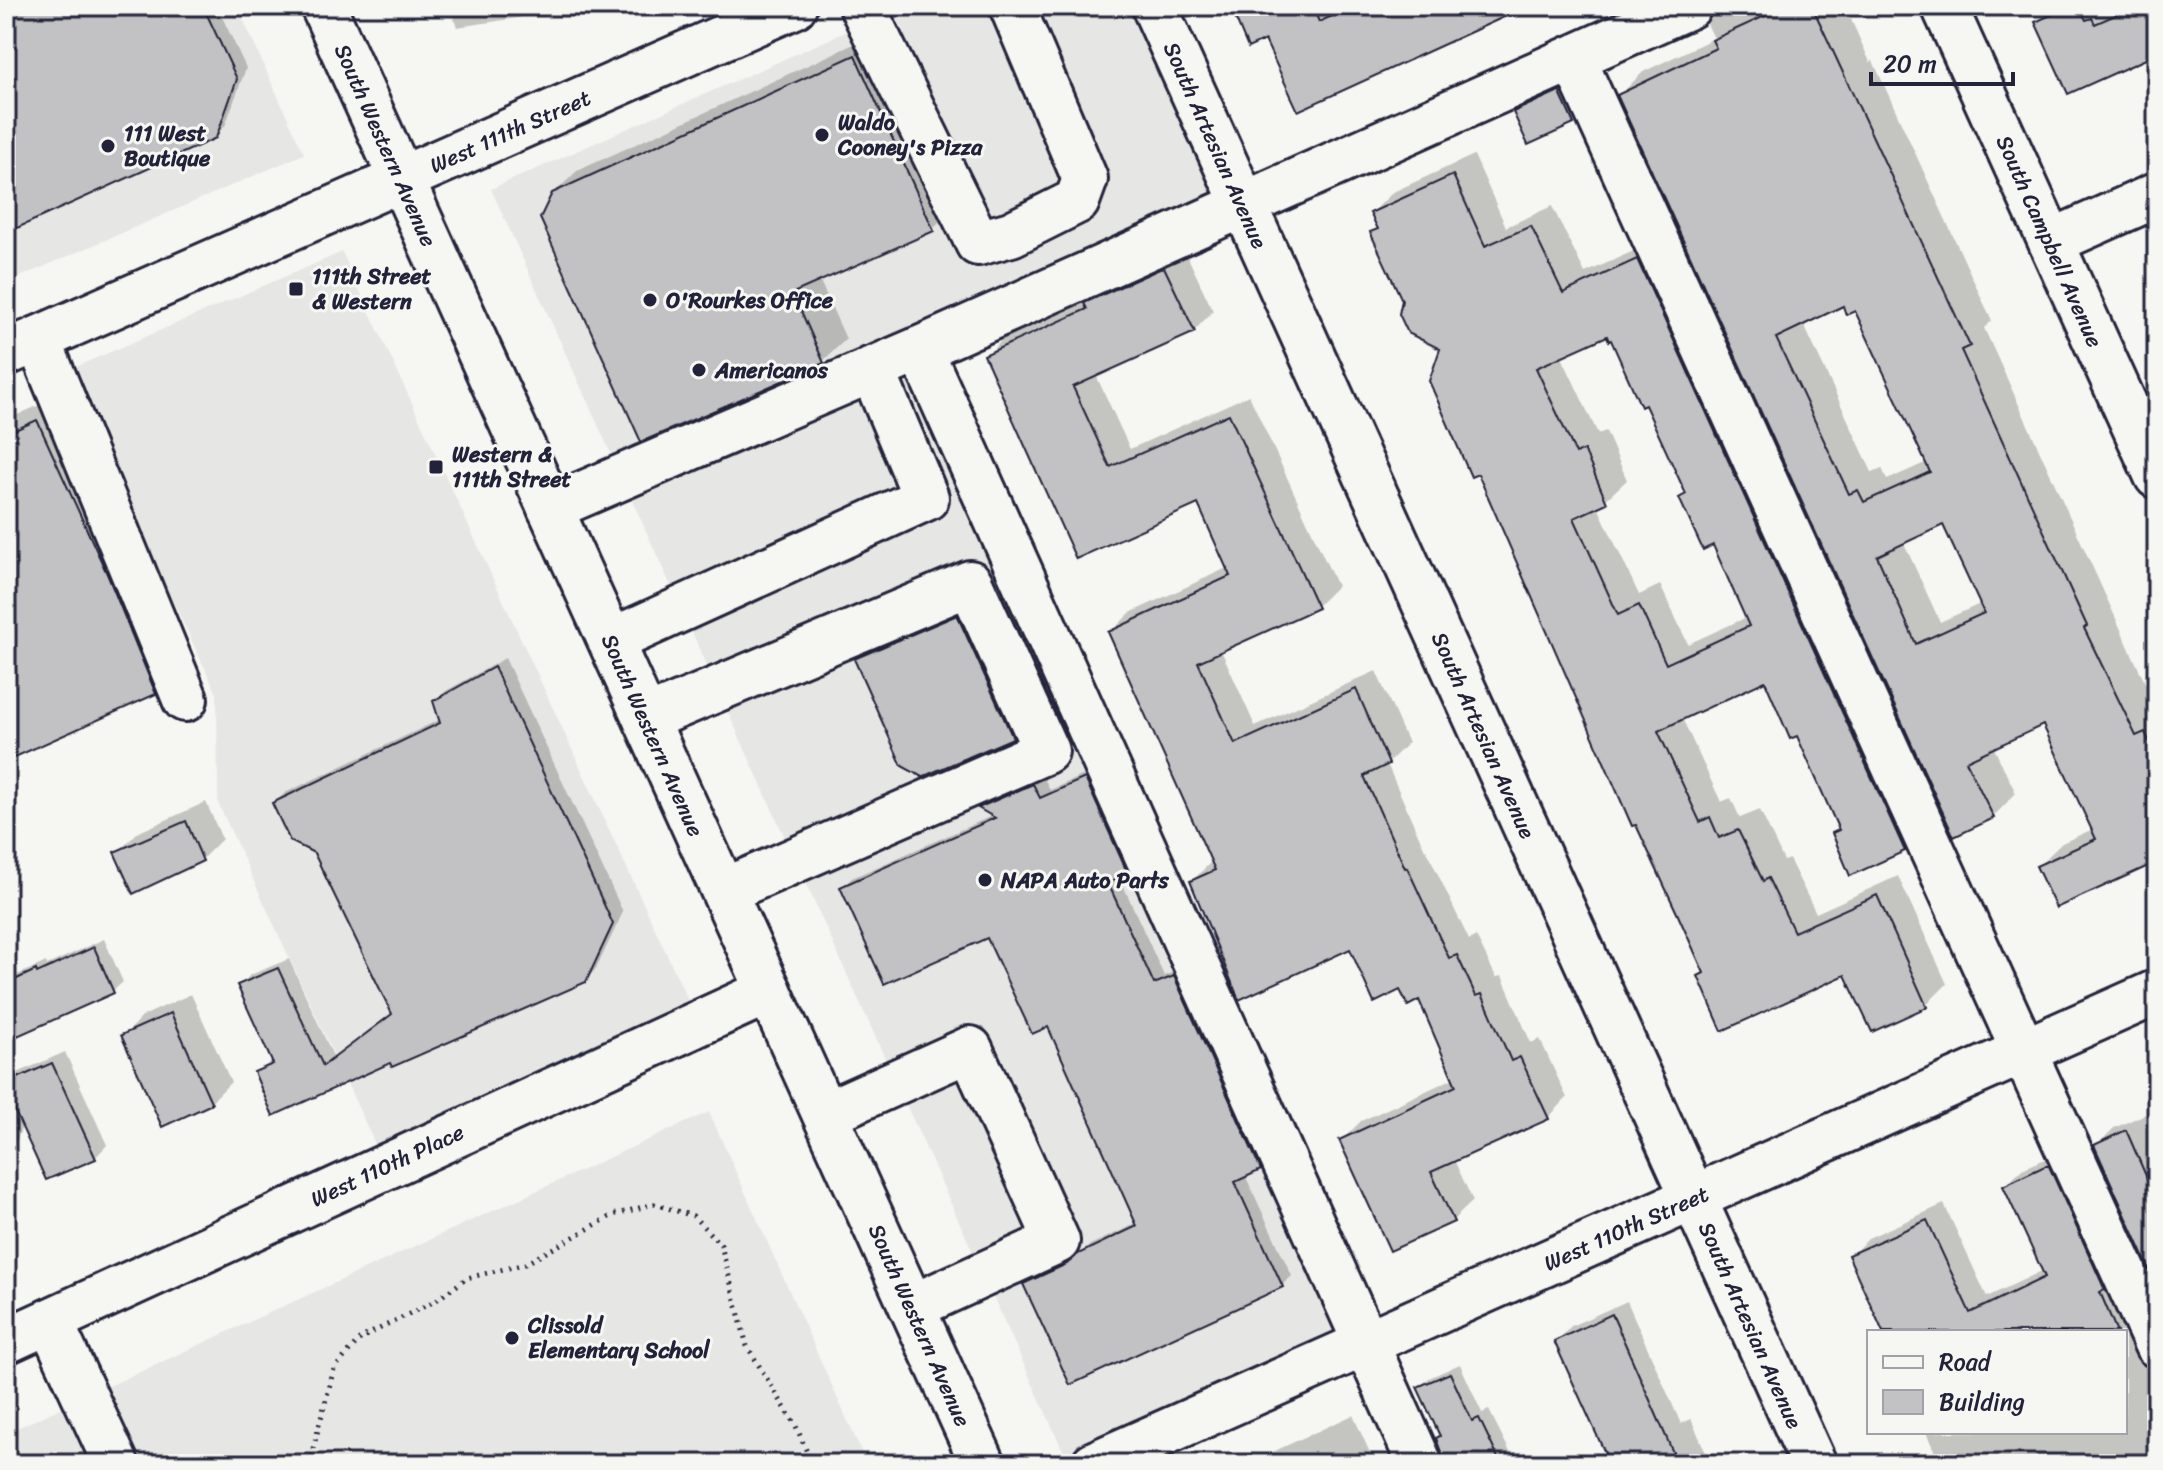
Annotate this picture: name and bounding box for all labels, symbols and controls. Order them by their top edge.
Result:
street label: South Artesian Avenue [1152,35,1279,255]
scale bar [1871,36,2013,86]
street label: South Western Avenue [323,37,448,253]
text: 20 m [1883,43,1937,85]
street label: West 111th Street [423,78,597,184]
place label: Waldo Cooney's Pizza [837,103,983,167]
place label: 111 West Boutique [124,114,211,178]
marker: Waldo Cooney's Pizza [813,126,831,144]
street label: South Campbell Avenue [1985,129,2114,354]
marker: 111 West Boutique [99,137,117,155]
place label: 111th Street & Western [312,257,431,321]
marker: 111th Street & Western [287,280,305,298]
place label: O'Rourkes Office [666,281,834,320]
marker: O'Rourkes Office [641,291,659,309]
place label: Americanos [714,351,829,390]
marker: Americanos [690,361,708,379]
place label: Western & 111th Street [452,435,571,499]
marker: Western & 111th Street [427,458,445,476]
street label: South Artesian Avenue [1420,625,1547,845]
street label: South Western Avenue [590,627,715,843]
place label: NAPA Auto Parts [1000,861,1169,900]
marker: NAPA Auto Parts [976,871,994,889]
street label: West 110th Place [304,1113,470,1218]
street label: West 110th Street [1537,1174,1715,1282]
street label: South Artesian Avenue [1687,1215,1814,1435]
street label: South Western Avenue [857,1217,982,1433]
place label: Clissold Elementary School [527,1306,710,1370]
marker: Clissold Elementary School [503,1329,521,1347]
legend [1867,1330,2127,1434]
text: Road [1939,1341,1993,1383]
text: Building [1939,1381,2025,1423]

